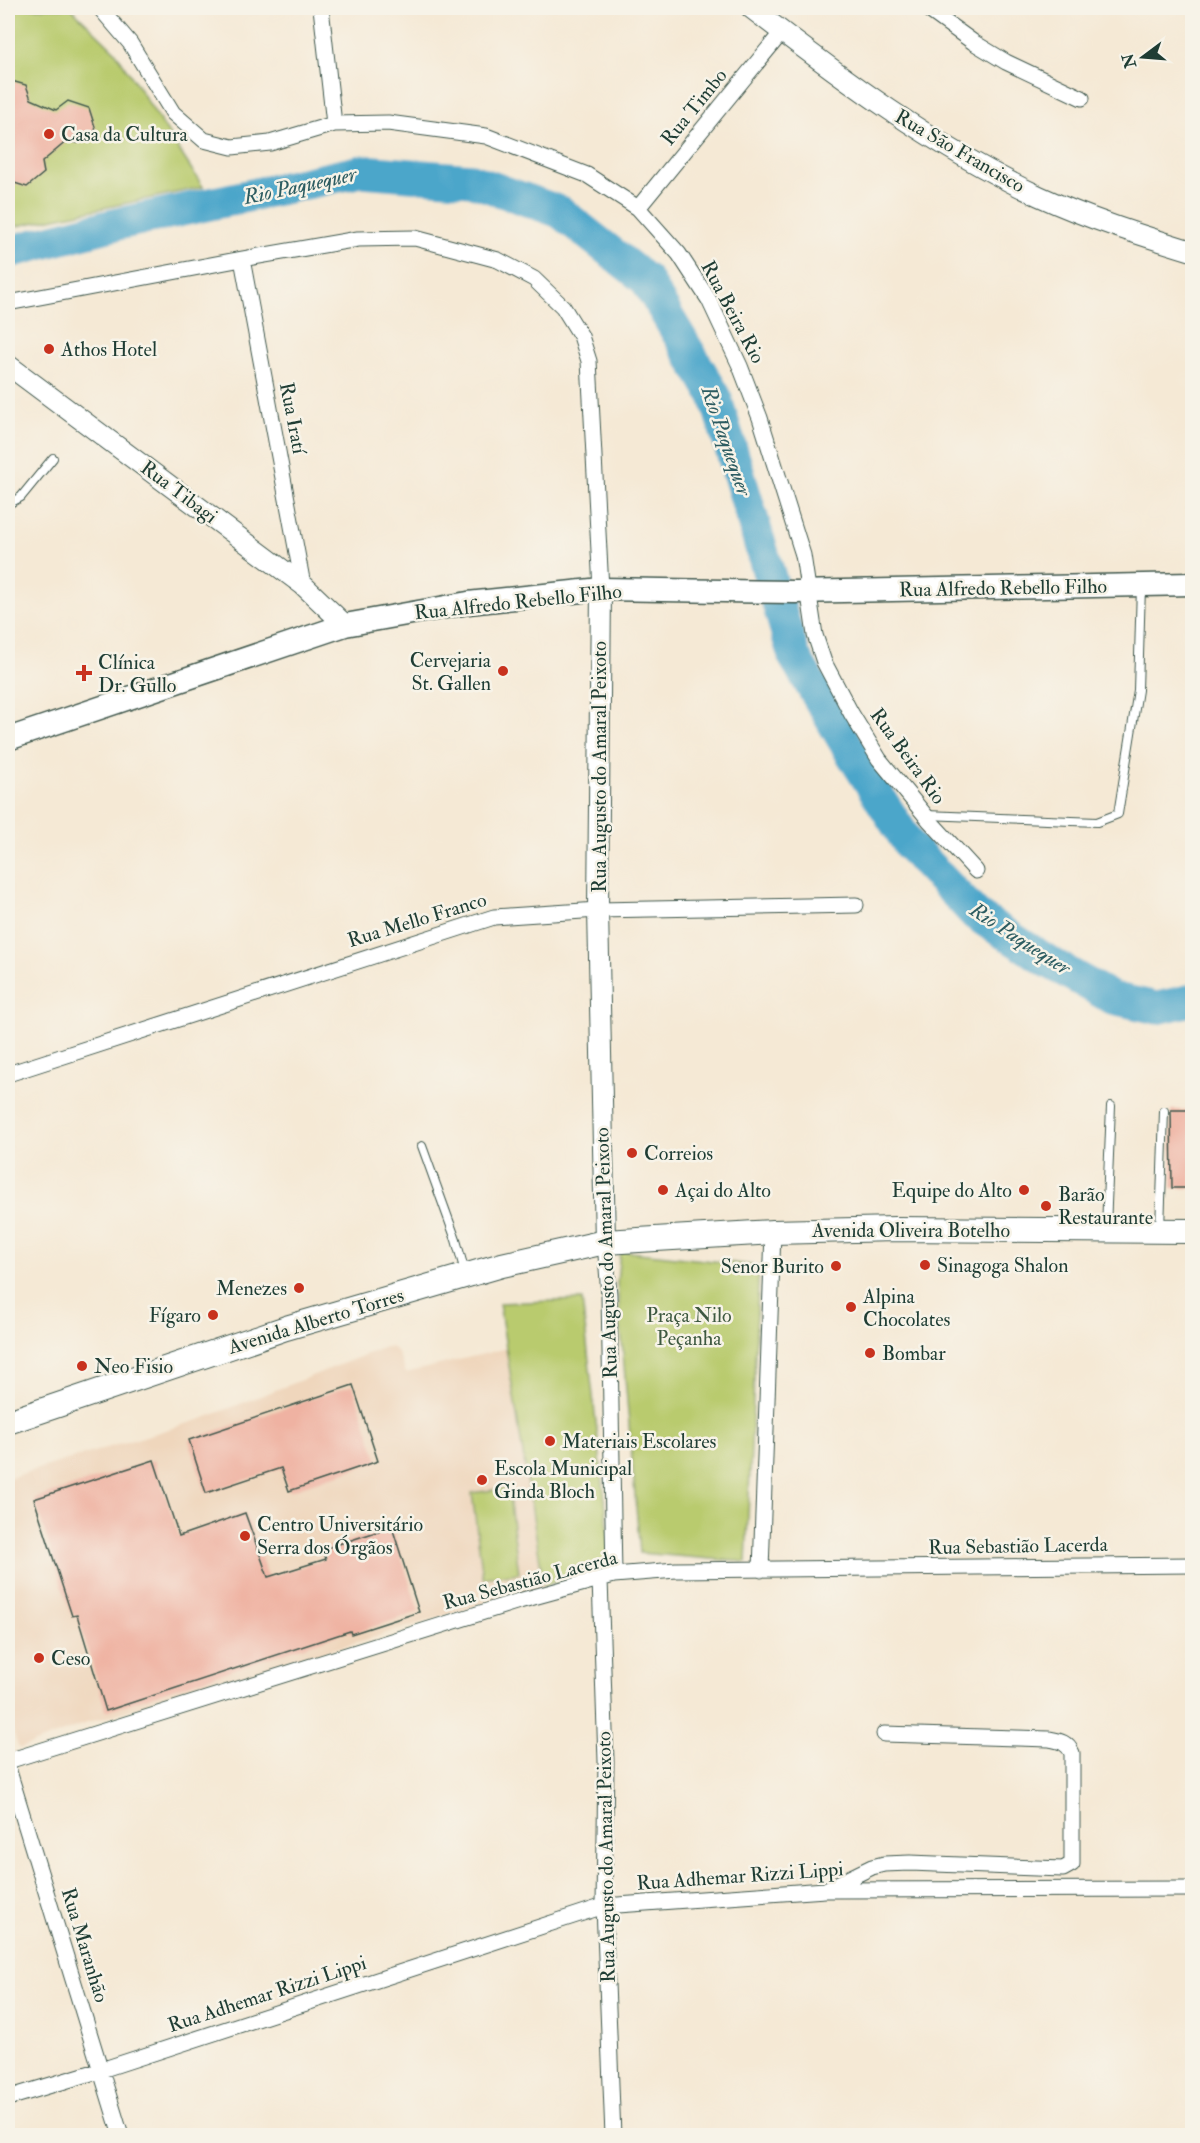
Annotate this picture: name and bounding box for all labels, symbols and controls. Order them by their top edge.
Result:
north arrow [1113,27,1173,87]
text: N [1118,51,1141,71]
street label: Rua Timbo [655,64,733,150]
street label: Rua São Francisco [891,104,1029,198]
place label: Casa da Cultura [61,122,188,147]
marker: Casa da Cultura [42,127,56,141]
water label: Rio Paquequer [240,161,360,211]
street label: Rua Beira Rio [696,256,770,368]
place label: Athos Hotel [60,337,157,362]
marker: Athos Hotel [42,342,56,356]
street label: Rua Iratí [274,380,313,458]
water label: Rio Paquequer [694,382,758,501]
street label: Rua Tibagi [136,455,222,529]
street label: Rua Alfredo Rebello Filho [899,574,1107,602]
street label: Rua Alfredo Rebello Filho [413,579,623,625]
street label: Rua Augusto do Amaral Peixoto [587,641,612,893]
place label: Cervejaria St. Gallen [410,648,492,696]
place label: Clínica Dr. Gullo [98,650,177,698]
marker: Clínica Dr. Gullo [75,664,93,682]
marker: Cervejaria St. Gallen [496,664,510,678]
street label: Rua Beira Rio [865,703,951,809]
street label: Rua Mello Franco [345,887,489,953]
water label: Rio Paquequer [964,896,1076,982]
street label: Rua Augusto do Amaral Peixoto [589,1127,623,1379]
place label: Correios [644,1141,713,1166]
marker: Correios [625,1146,639,1160]
place label: Açai do Alto [674,1178,771,1203]
place label: Equipe do Alto [891,1178,1012,1204]
place label: Barão Restaurante [1058,1182,1153,1230]
marker: Açai do Alto [656,1183,670,1197]
marker: Equipe do Alto [1017,1183,1031,1197]
marker: Barão Restaurante [1039,1199,1053,1213]
street label: Avenida Oliveira Botelho [811,1218,1010,1243]
place label: Sinagoga Shalon [937,1253,1068,1278]
place label: Senor Burito [721,1254,824,1279]
marker: Sinagoga Shalon [918,1258,932,1272]
marker: Senor Burito [829,1259,843,1273]
place label: Menezes [216,1276,287,1301]
marker: Menezes [292,1281,306,1295]
street label: Avenida Alberto Torres [224,1282,407,1360]
place label: Alpina Chocolates [862,1284,950,1332]
marker: Alpina Chocolates [844,1300,858,1314]
place label: Fígaro [149,1303,201,1328]
park label: Praça Nilo Peçanha [646,1303,732,1351]
marker: Fígaro [206,1308,220,1322]
place label: Bombar [882,1341,946,1366]
marker: Bombar [863,1346,877,1360]
place label: Neo Fisio [94,1354,173,1379]
marker: Neo Fisio [75,1359,89,1373]
place label: Materiais Escolares [562,1429,717,1454]
marker: Materiais Escolares [543,1434,557,1448]
place label: Escola Municipal Ginda Bloch [494,1456,632,1504]
marker: Escola Municipal Ginda Bloch [475,1473,489,1487]
place label: Centro Universitário Serra dos Órgãos [257,1512,423,1560]
marker: Centro Universitário Serra dos Órgãos [238,1529,252,1543]
street label: Rua Sebastião Lacerda [928,1532,1109,1560]
street label: Rua Sebastião Lacerda [440,1544,621,1615]
place label: Ceso [51,1646,91,1671]
marker: Ceso [32,1651,46,1665]
street label: Rua Augusto do Amaral Peixoto [591,1731,621,1983]
street label: Rua Adhemar Rizzi Lippi [636,1856,844,1897]
street label: Rua Maranhão [56,1885,114,2005]
street label: Rua Adhemar Rizzi Lippi [165,1950,370,2039]

